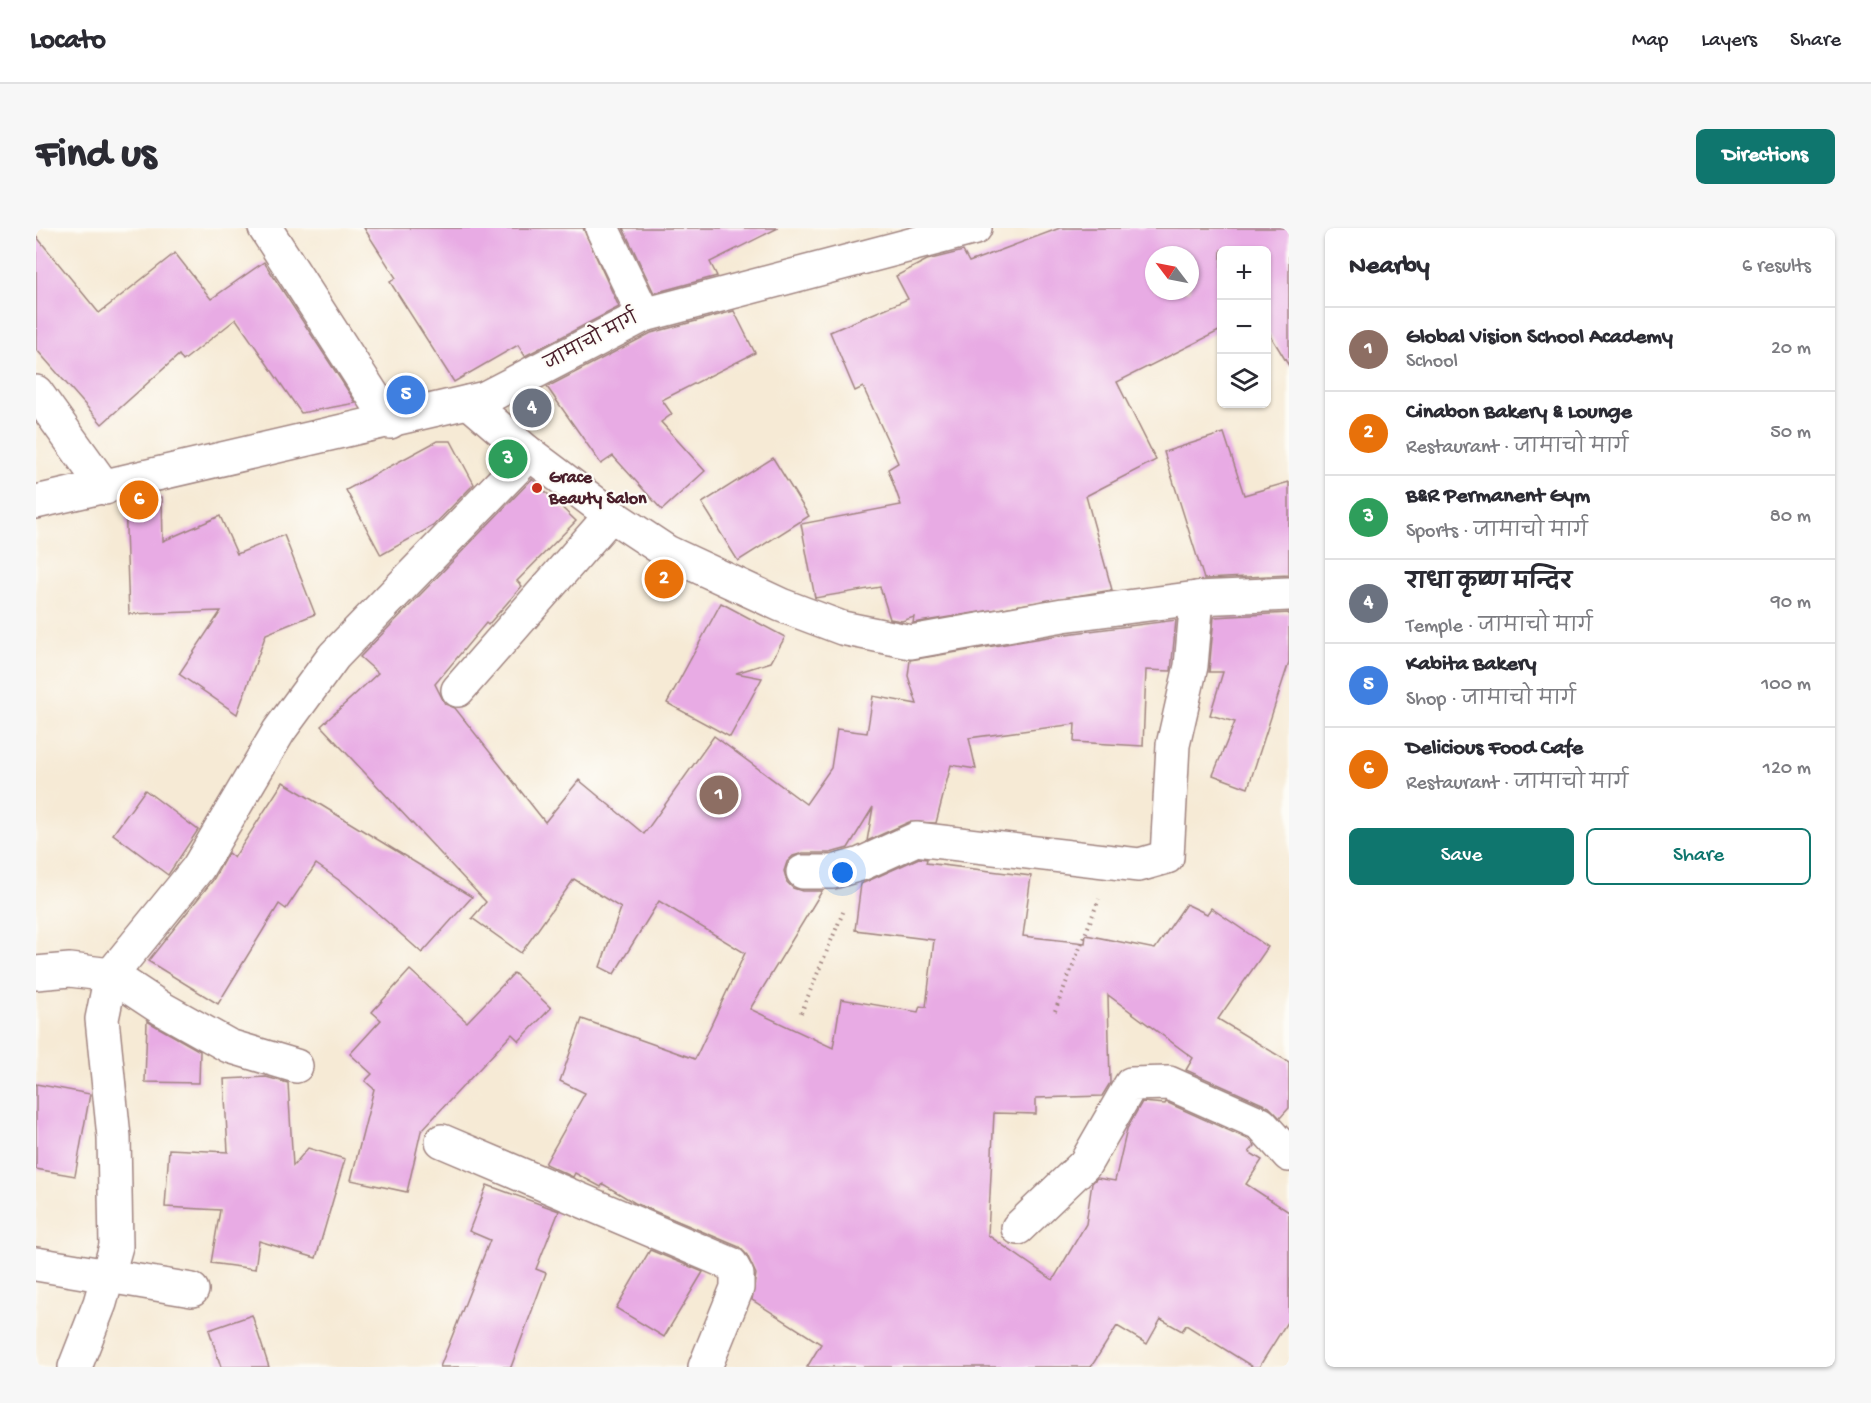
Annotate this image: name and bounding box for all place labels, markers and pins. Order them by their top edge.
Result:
pin: 5 [386,372,425,418]
pin: 4 [512,386,552,430]
pin: 3 [488,436,528,482]
place label: Grace Beauty Salon [548,468,647,510]
pin: 6 [120,478,158,522]
marker: Grace Beauty Salon [530,481,544,495]
pin: 2 [644,556,684,602]
pin: 1 [700,772,738,818]

